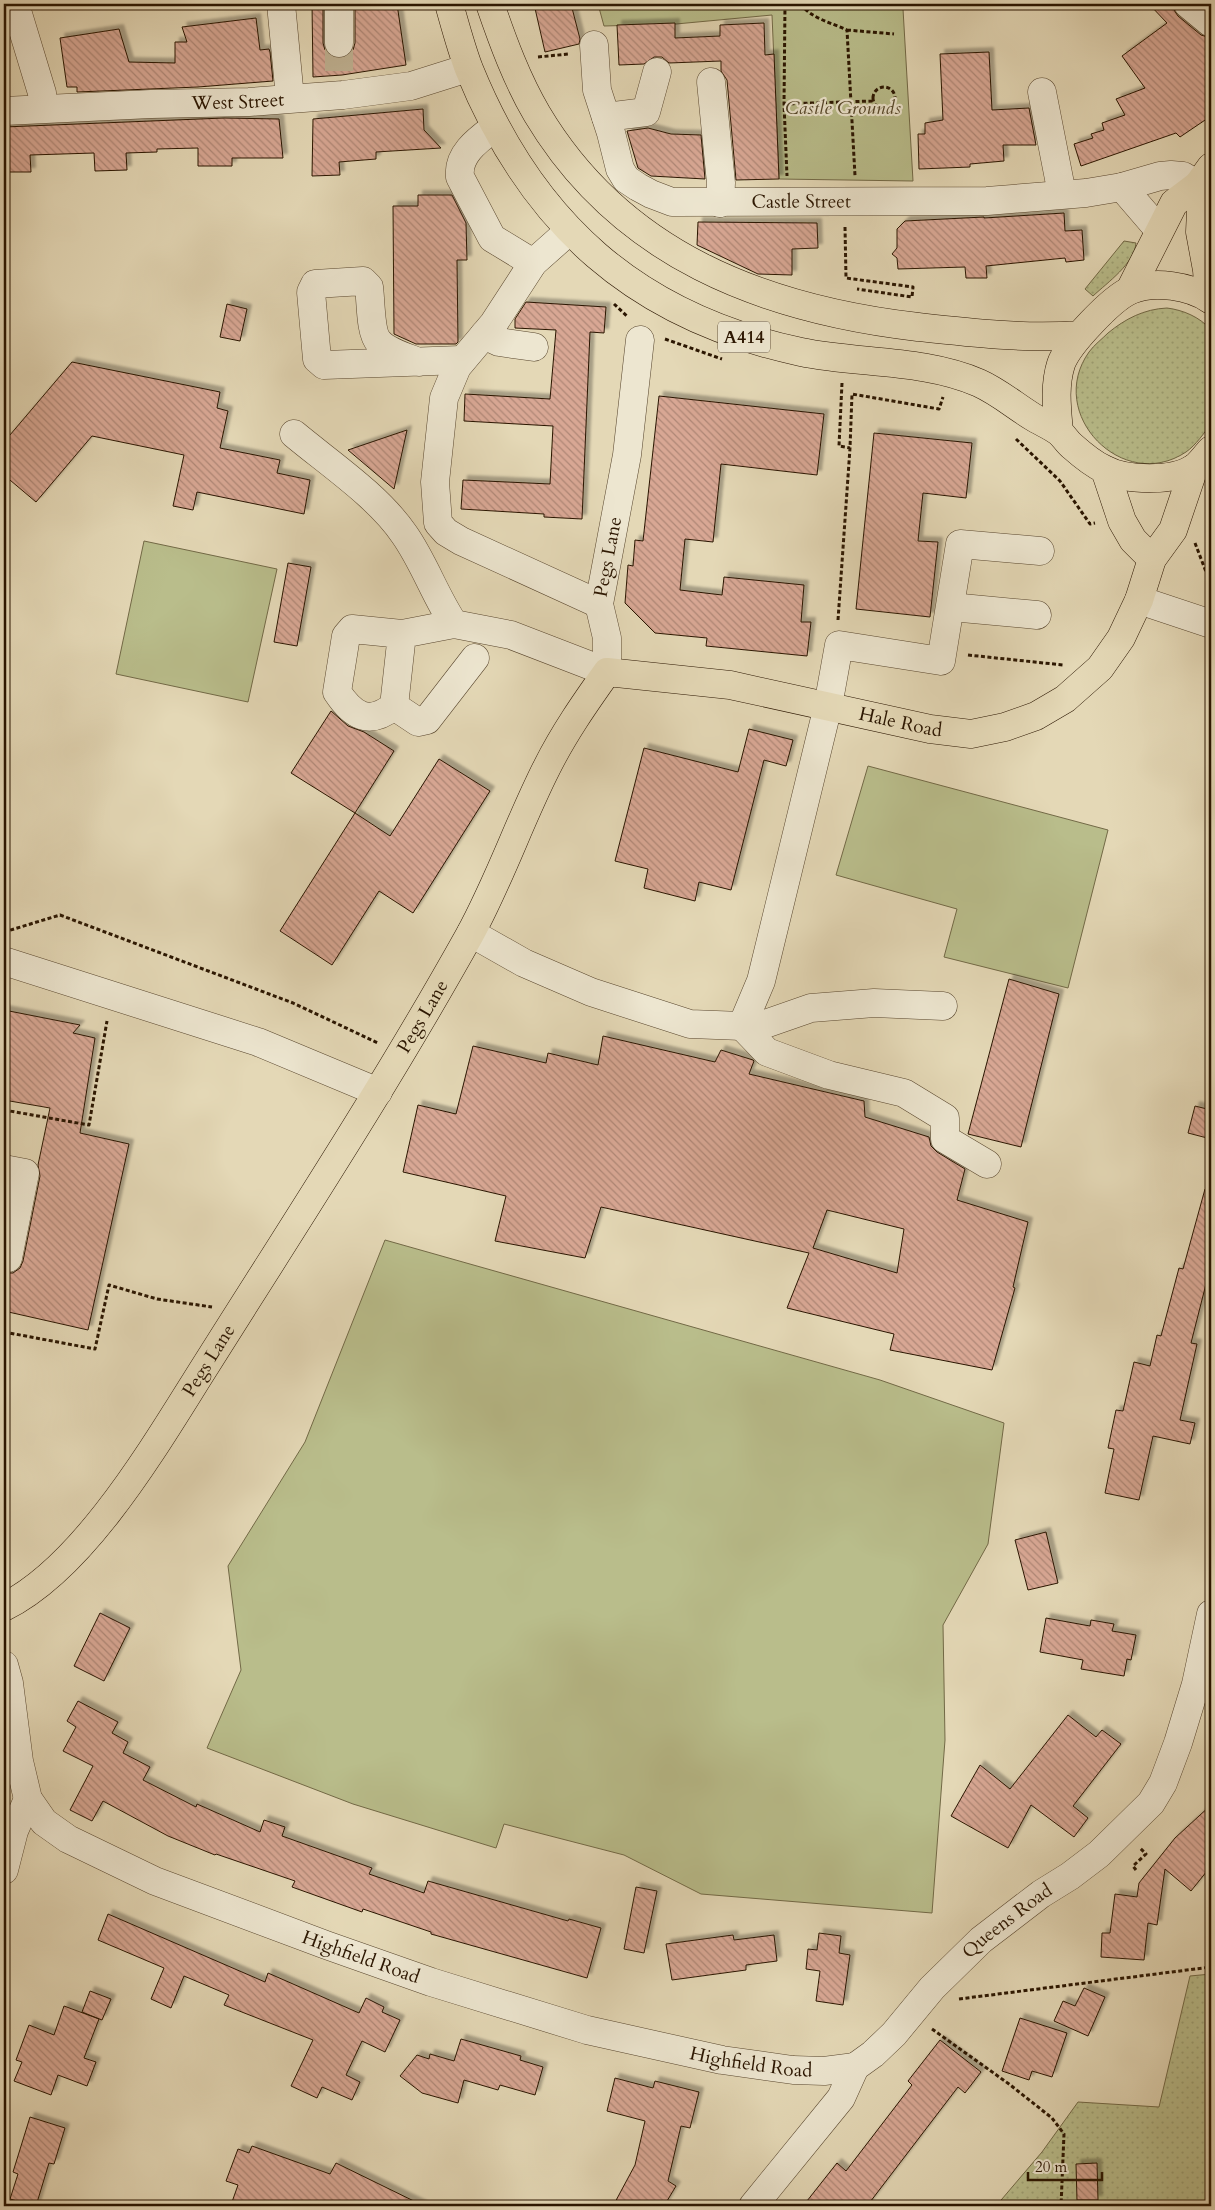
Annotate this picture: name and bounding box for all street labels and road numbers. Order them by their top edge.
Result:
street label: West Street [190,86,285,116]
street label: Castle Street [751,188,851,215]
road number: A414 [718,322,770,352]
street label: Pegs Lane [588,515,628,599]
street label: Hale Road [857,701,944,743]
street label: Pegs Lane [391,975,454,1058]
street label: Pegs Lane [176,1319,241,1402]
street label: Queens Road [956,1877,1057,1965]
street label: Highfield Road [298,1924,423,1990]
street label: Highfield Road [687,2040,813,2084]

